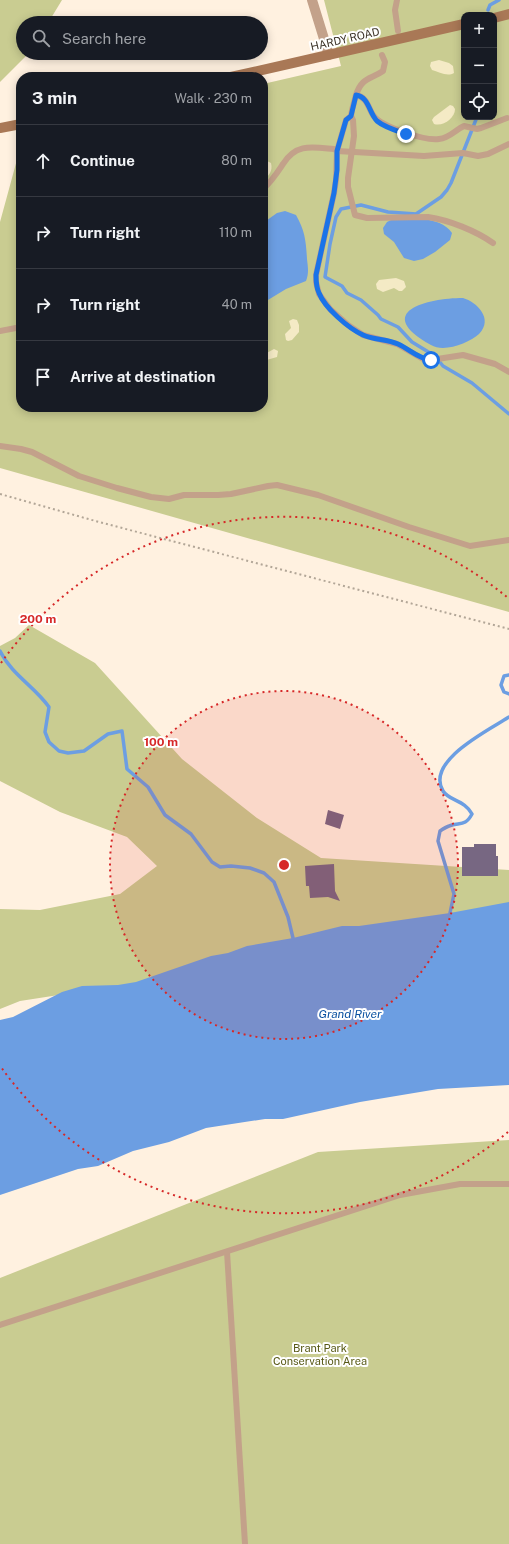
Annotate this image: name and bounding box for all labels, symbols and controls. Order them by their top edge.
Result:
map controls [461,12,497,120]
button: + [461,12,497,48]
search box [16,16,268,60]
street label: HARDY ROAD [309,25,381,53]
icon: search [30,27,52,49]
text: Search here [62,30,146,47]
button: − [461,48,497,84]
button: locate [461,84,497,120]
text: 3 min [32,88,77,108]
text: Walk · 230 m [174,91,252,106]
route end [397,125,415,143]
icon: ahead [32,150,54,172]
text: Continue [70,152,135,169]
text: 80 m [221,153,252,168]
icon: right [32,222,54,244]
text: Turn right [70,224,140,241]
text: 110 m [219,225,252,240]
icon: right [32,294,54,316]
text: Turn right [70,296,140,313]
text: 40 m [221,297,252,312]
route start [422,351,440,369]
icon: arrive [32,366,54,388]
text: Arrive at destination [70,368,215,385]
text: 200 m [20,612,56,626]
text: 100 m [144,735,178,749]
centre of rings [277,858,291,872]
water label: Grand River [318,1007,382,1021]
park label: Brant Park Conservation Area [273,1342,367,1367]

